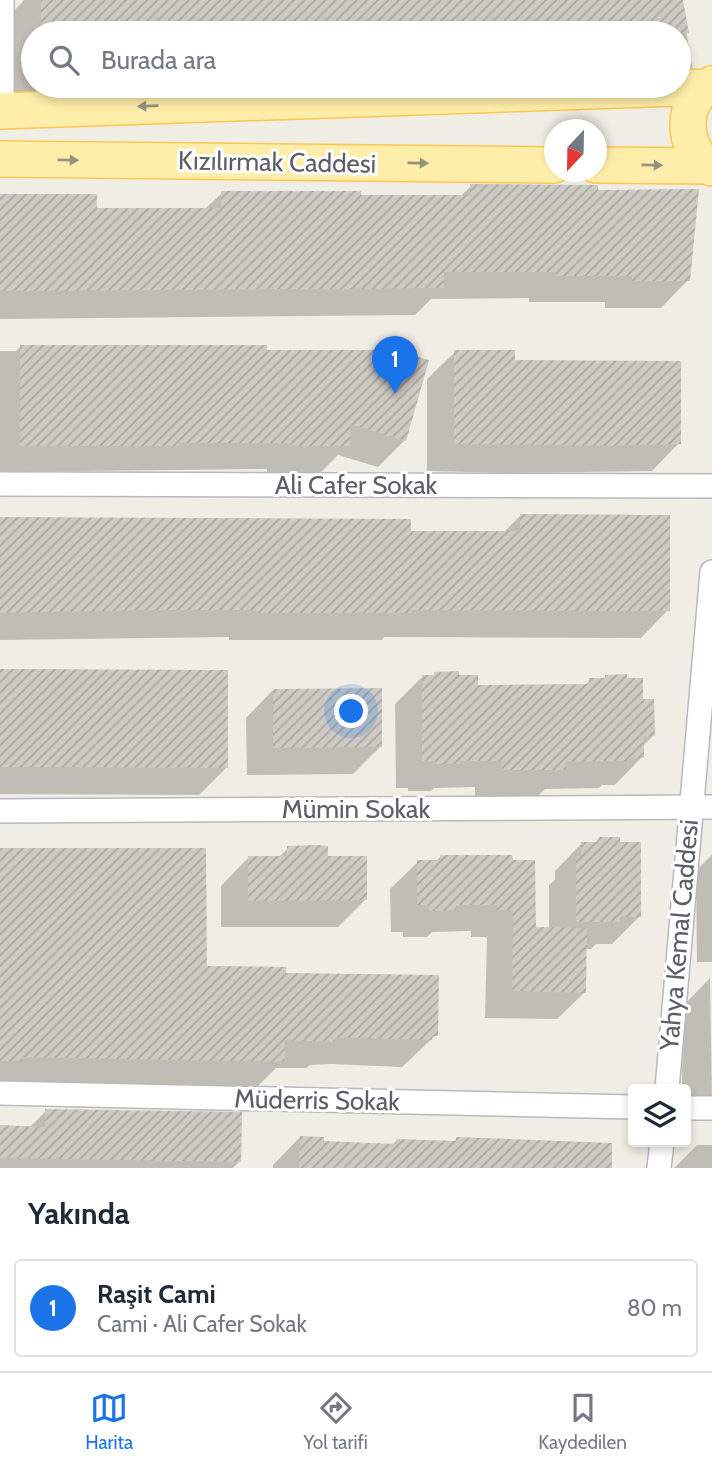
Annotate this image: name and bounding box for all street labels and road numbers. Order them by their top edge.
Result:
street label: Kızılırmak Caddesi [178,144,376,180]
street label: Ali Cafer Sokak [275,469,438,501]
street label: Mümin Sokak [282,793,430,825]
street label: Yahya Kemal Caddesi [653,818,705,1053]
street label: Müderris Sokak [234,1083,401,1117]

